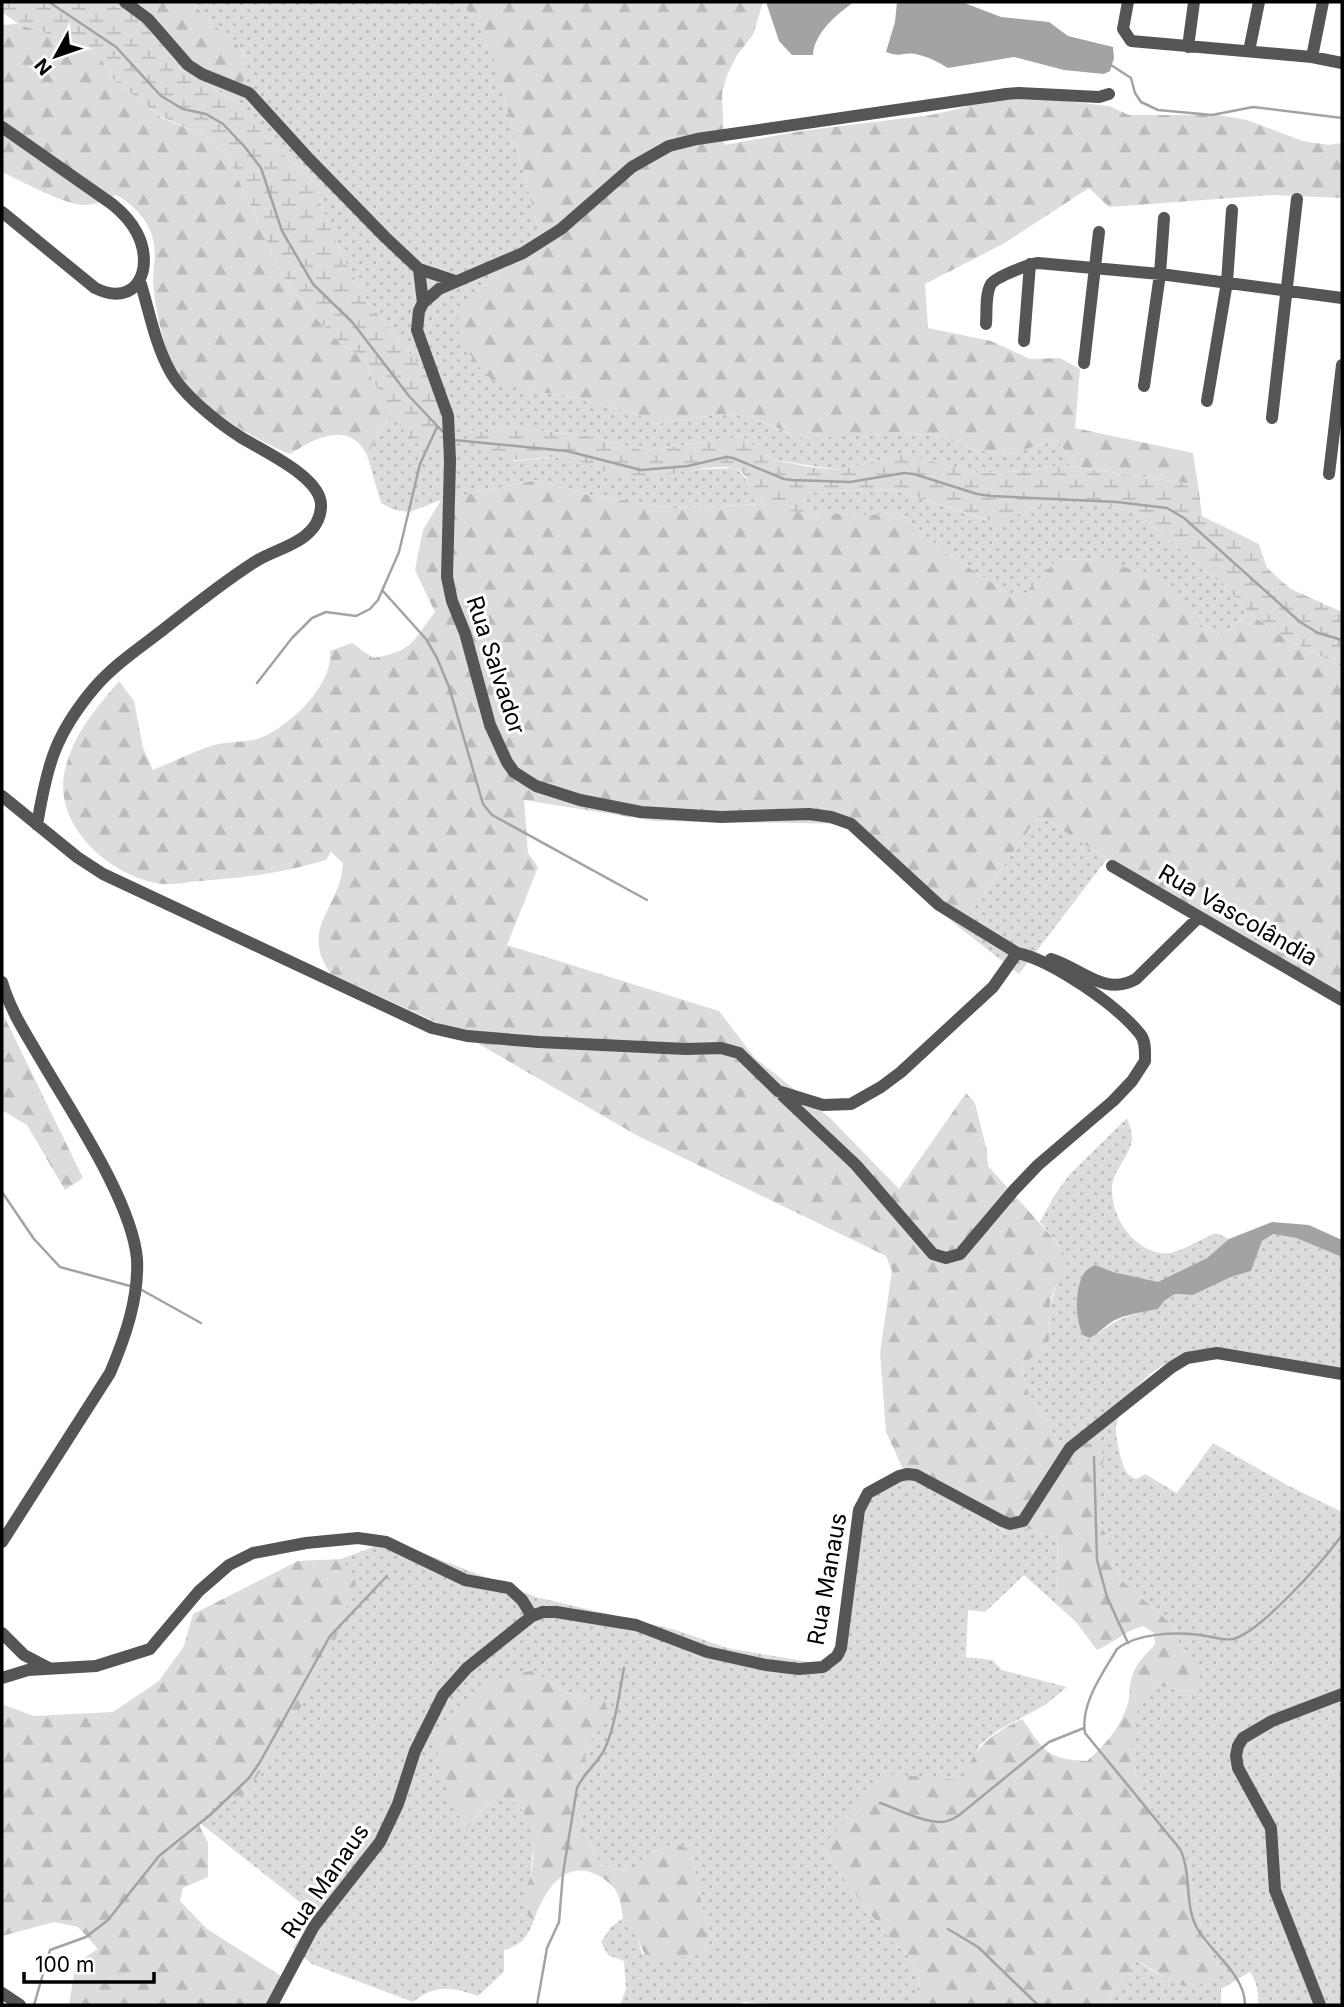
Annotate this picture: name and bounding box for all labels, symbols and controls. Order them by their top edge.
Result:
north arrow [21,21,91,91]
text: N [30,54,57,80]
street label: Rua Salvador [461,592,532,738]
street label: Rua Vascolândia [1153,858,1323,972]
street label: Rua Manaus [802,1511,852,1647]
street label: Rua Manaus [275,1818,375,1944]
scale bar [24,1940,154,1984]
text: 100 m [35,1952,94,1977]

